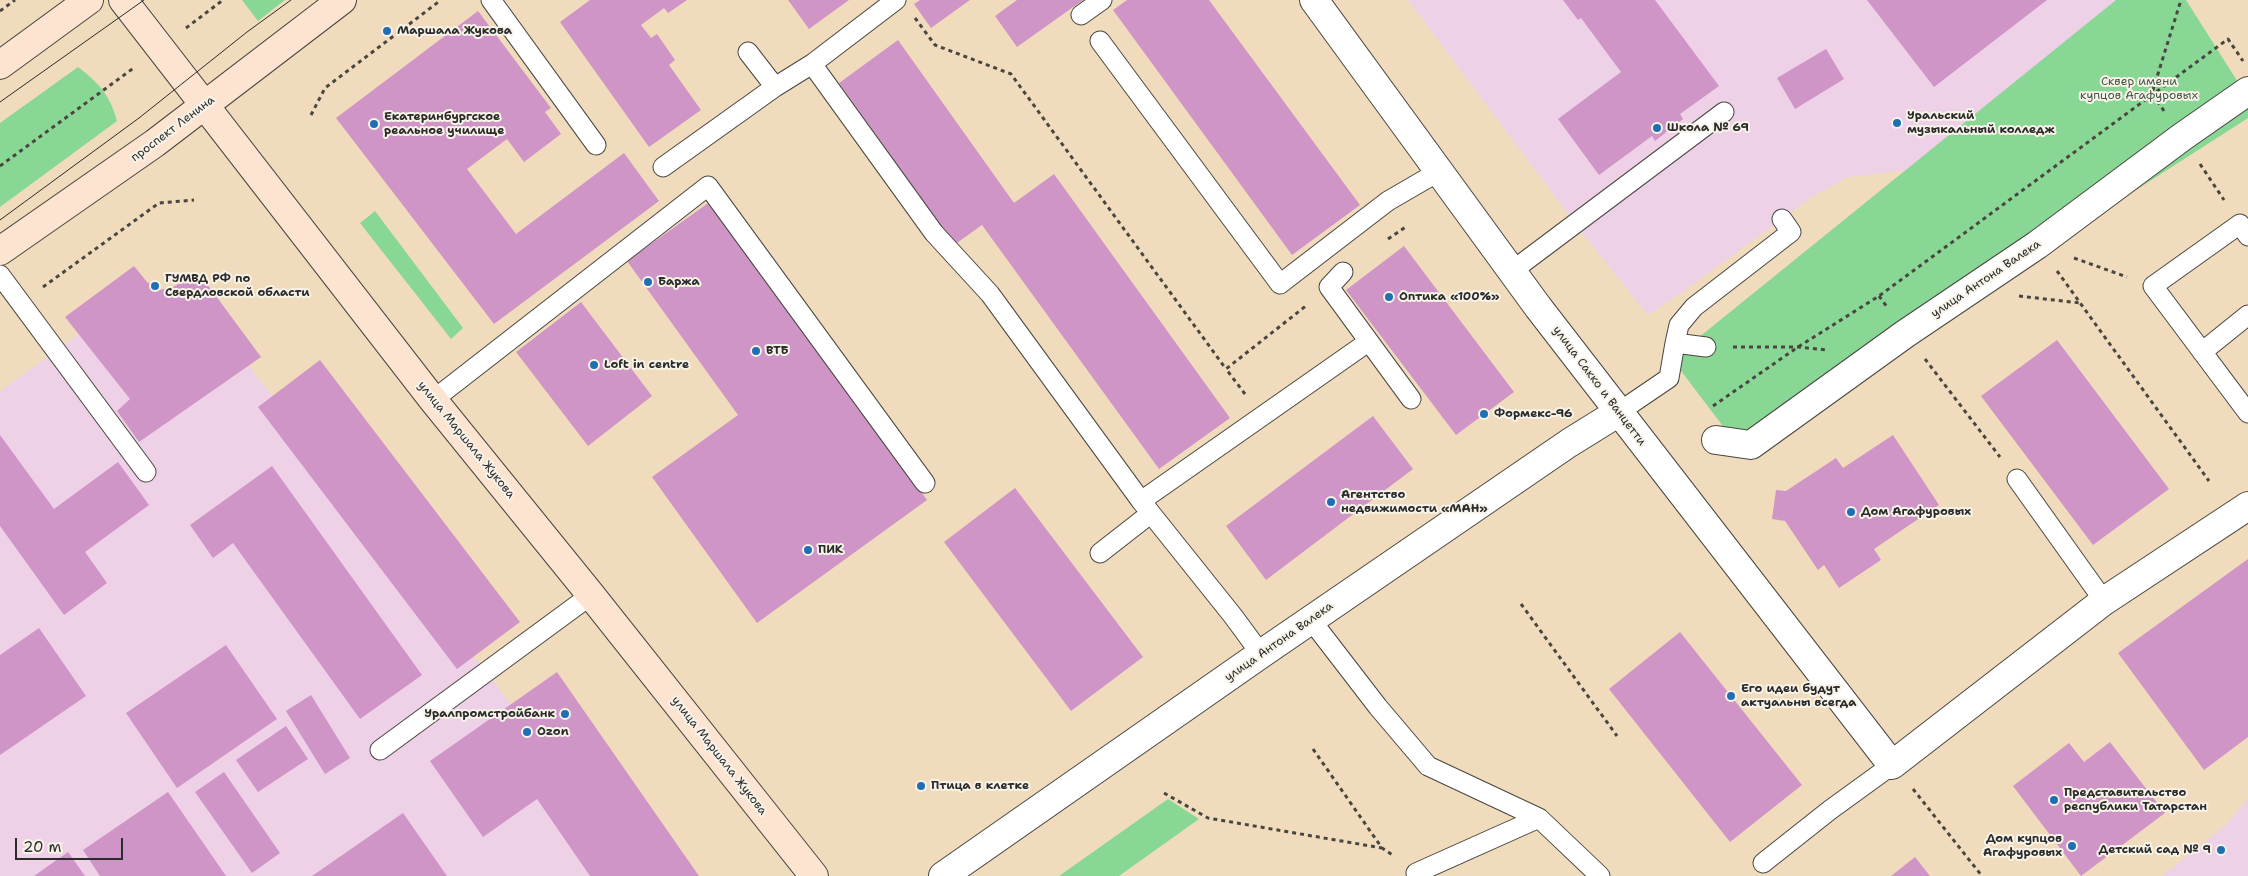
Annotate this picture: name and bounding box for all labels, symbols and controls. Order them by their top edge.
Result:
place label: Маршала Жукова [397,24,512,38]
marker: Маршала Жукова [381,25,393,37]
park label: Сквер имени купцов Агафуровых [2080,75,2198,103]
street label: проспект Ленина [128,93,218,165]
place label: Уральский музыкальный колледж [1907,109,2055,137]
place label: Екатеринбургское реальное училище [384,110,504,138]
marker: Уральский музыкальный колледж [1891,117,1903,129]
marker: Екатеринбургское реальное училище [368,118,380,130]
place label: Школа № 69 [1667,121,1749,135]
marker: Школа № 69 [1651,122,1663,134]
street label: улица Антона Валека [1928,237,2044,321]
place label: ГУМВД РФ по Свердловской области [165,272,310,300]
place label: Баржа [658,275,700,289]
marker: Баржа [642,276,654,288]
marker: ГУМВД РФ по Свердловской области [149,280,161,292]
place label: Оптика «100%» [1399,290,1499,304]
marker: Оптика «100%» [1383,291,1395,303]
street label: улица Сакко и Ванцетти [1549,323,1649,449]
place label: ВТБ [766,344,789,358]
marker: ВТБ [750,345,762,357]
place label: Loft in centre [604,358,689,372]
marker: Loft in centre [588,359,600,371]
street label: улица Маршала Жукова [414,378,518,502]
place label: Формекс-96 [1494,407,1573,421]
marker: Формекс-96 [1478,408,1490,420]
place label: Агентство недвижимости «МАН» [1341,488,1488,516]
marker: Агентство недвижимости «МАН» [1325,496,1337,508]
place label: Дом Агафуровых [1861,505,1971,519]
marker: Дом Агафуровых [1845,506,1857,518]
place label: ПИК [818,543,843,557]
marker: ПИК [802,544,814,556]
street label: улица Антона Валека [1222,599,1336,685]
place label: Его идеи будут актуальны всегда [1741,682,1856,710]
marker: Его идеи будут актуальны всегда [1725,690,1737,702]
street label: улица Маршала Жукова [668,694,770,818]
place label: Уралпромстройбанк [424,707,555,721]
marker: Уралпромстройбанк [559,708,571,720]
place label: Ozon [537,725,569,739]
marker: Ozon [521,726,533,738]
place label: Птица в клетке [931,779,1029,793]
marker: Птица в клетке [915,780,927,792]
place label: Представительство республики Татарстан [2064,786,2207,814]
marker: Представительство республики Татарстан [2048,794,2060,806]
scale bar [18,828,125,860]
place label: Дом купцов Агафуровых [1983,832,2062,860]
text: 20 m [23,837,62,857]
marker: Дом купцов Агафуровых [2066,840,2078,852]
place label: Детский сад № 9 [2099,843,2211,857]
marker: Детский сад № 9 [2215,844,2227,856]

